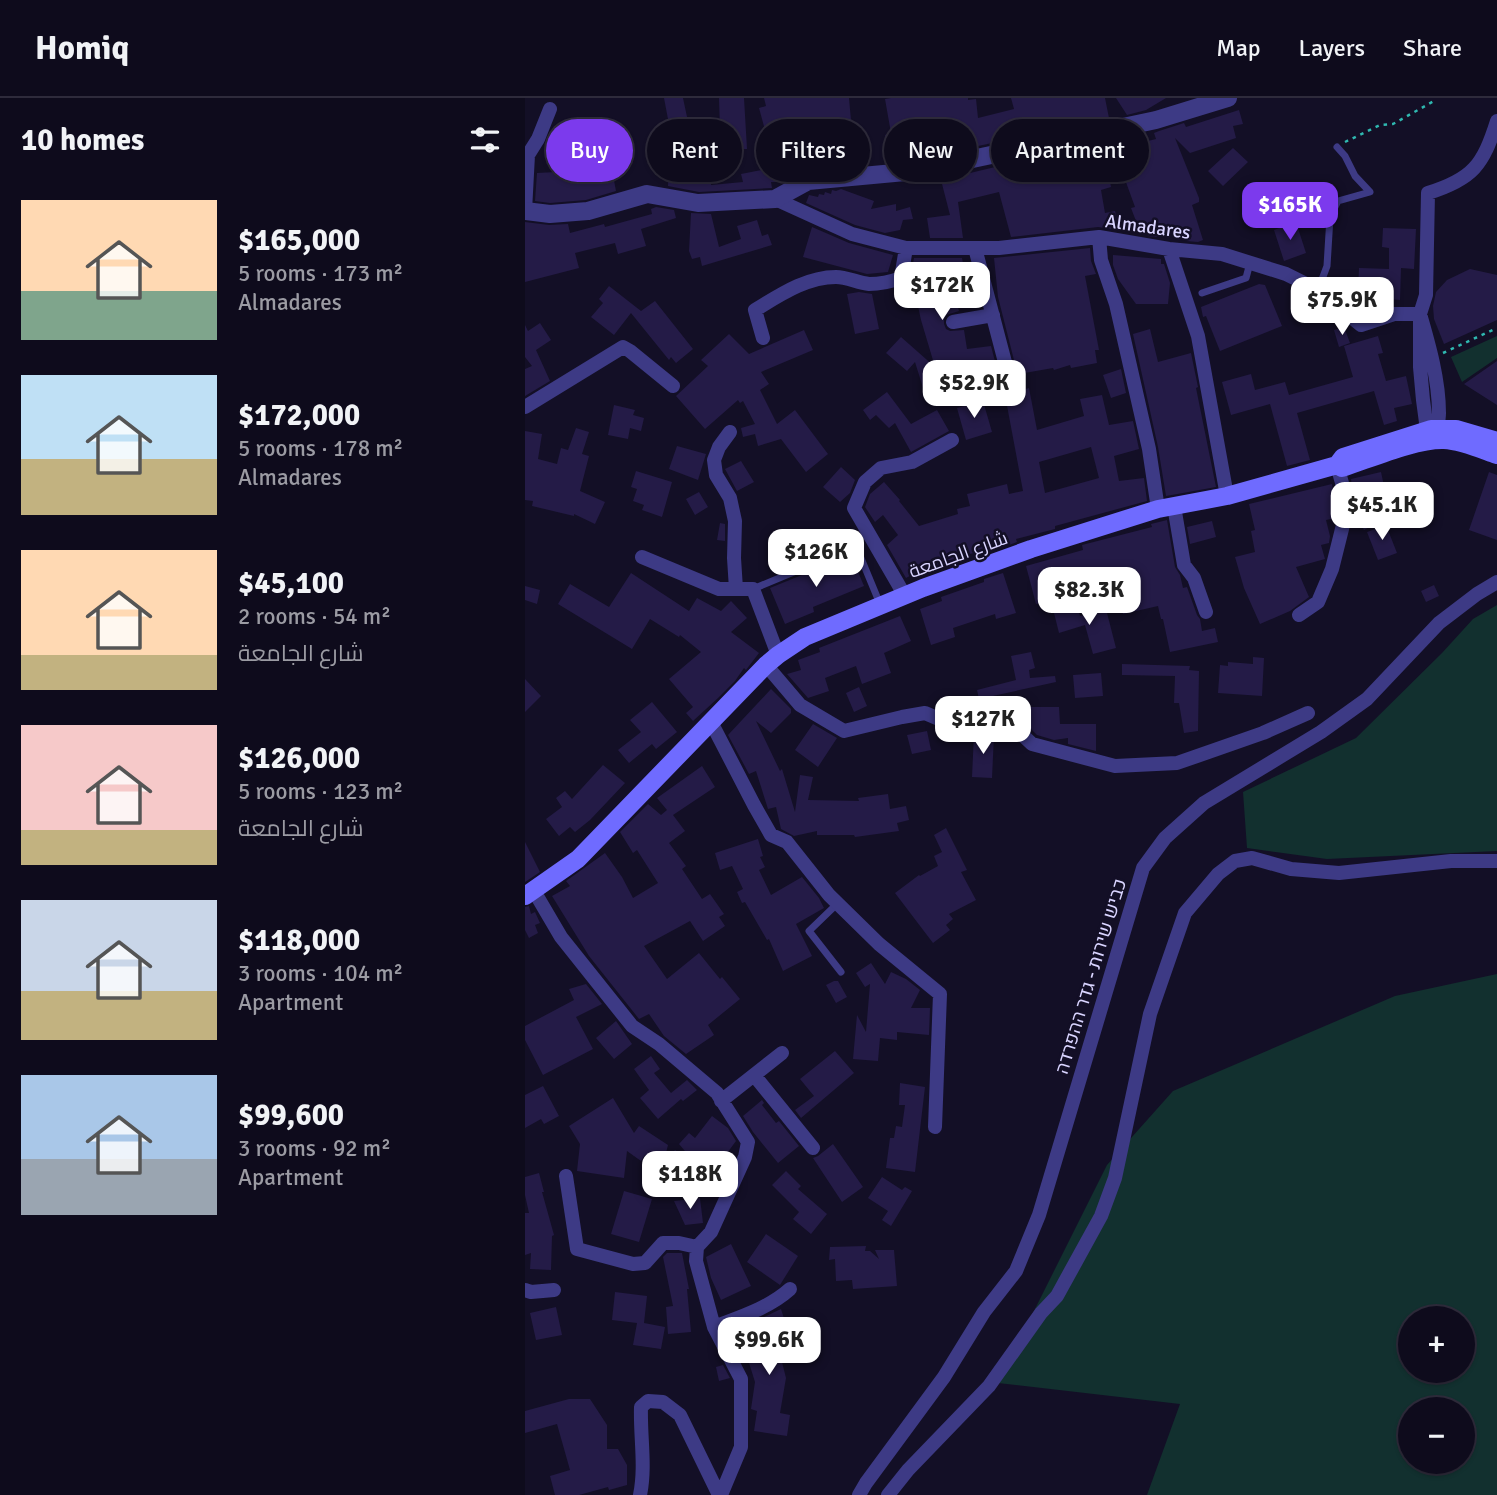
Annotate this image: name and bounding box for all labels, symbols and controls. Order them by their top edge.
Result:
text: Homiq [35,28,129,69]
text: Map [1216,33,1261,63]
text: Layers [1299,33,1365,63]
text: Share [1403,33,1462,63]
chip: Buy [546,119,633,182]
chip: Rent [647,119,742,182]
chip: Filters [756,119,870,182]
chip: New [884,119,977,182]
chip: Apartment [991,119,1149,182]
icon: filters [466,121,504,159]
text: 10 homes [21,122,144,159]
pin: $165K [1241,183,1339,242]
text: $165K [1258,190,1322,219]
street label: Almadares [1104,209,1192,245]
text: $165,000 [238,222,360,259]
icon: home [77,228,161,312]
text: 5 rooms · 173 m² [238,259,403,288]
pin: $172K [893,262,991,322]
text: $172K [910,270,974,299]
pin: $75.9K [1285,278,1399,337]
text: $75.9K [1307,285,1377,314]
text: Almadares [238,288,342,317]
pin: $52.9K [917,360,1031,420]
text: $52.9K [939,368,1009,397]
text: $172,000 [238,397,360,434]
icon: home [77,403,161,487]
text: 5 rooms · 178 m² [238,434,403,463]
text: Almadares [238,463,342,492]
pin: $45.1K [1325,482,1439,542]
text: $45.1K [1347,490,1417,519]
street label: شارع الجامعة [906,526,1011,585]
pin: $126K [767,530,865,589]
text: $126K [784,537,848,566]
text: $45,100 [238,565,344,602]
pin: $82.3K [1032,568,1146,627]
text: $82.3K [1054,575,1124,604]
icon: home [77,578,161,662]
text: 2 rooms · 54 m² [238,602,391,631]
text: شارع الجامعة [238,639,363,668]
pin: $127K [934,696,1032,756]
text: $127K [951,704,1015,733]
text: $126,000 [238,740,360,777]
icon: home [77,753,161,837]
text: 5 rooms · 123 m² [238,777,403,806]
text: شارع الجامعة [238,814,363,843]
street label: כביש שירות - גדר ההפרדה [1050,876,1132,1077]
text: $118,000 [238,922,360,959]
icon: home [77,928,161,1012]
text: 3 rooms · 104 m² [238,959,403,988]
text: Apartment [238,988,343,1017]
text: $99,600 [238,1097,344,1134]
icon: home [77,1103,161,1187]
text: 3 rooms · 92 m² [238,1134,391,1163]
pin: $118K [641,1152,739,1211]
text: $118K [658,1159,722,1188]
text: Apartment [238,1163,343,1192]
map controls [1398,1306,1475,1474]
button: + [1398,1306,1475,1383]
pin: $99.6K [712,1318,826,1377]
text: $99.6K [734,1325,804,1354]
button: − [1398,1397,1475,1474]

